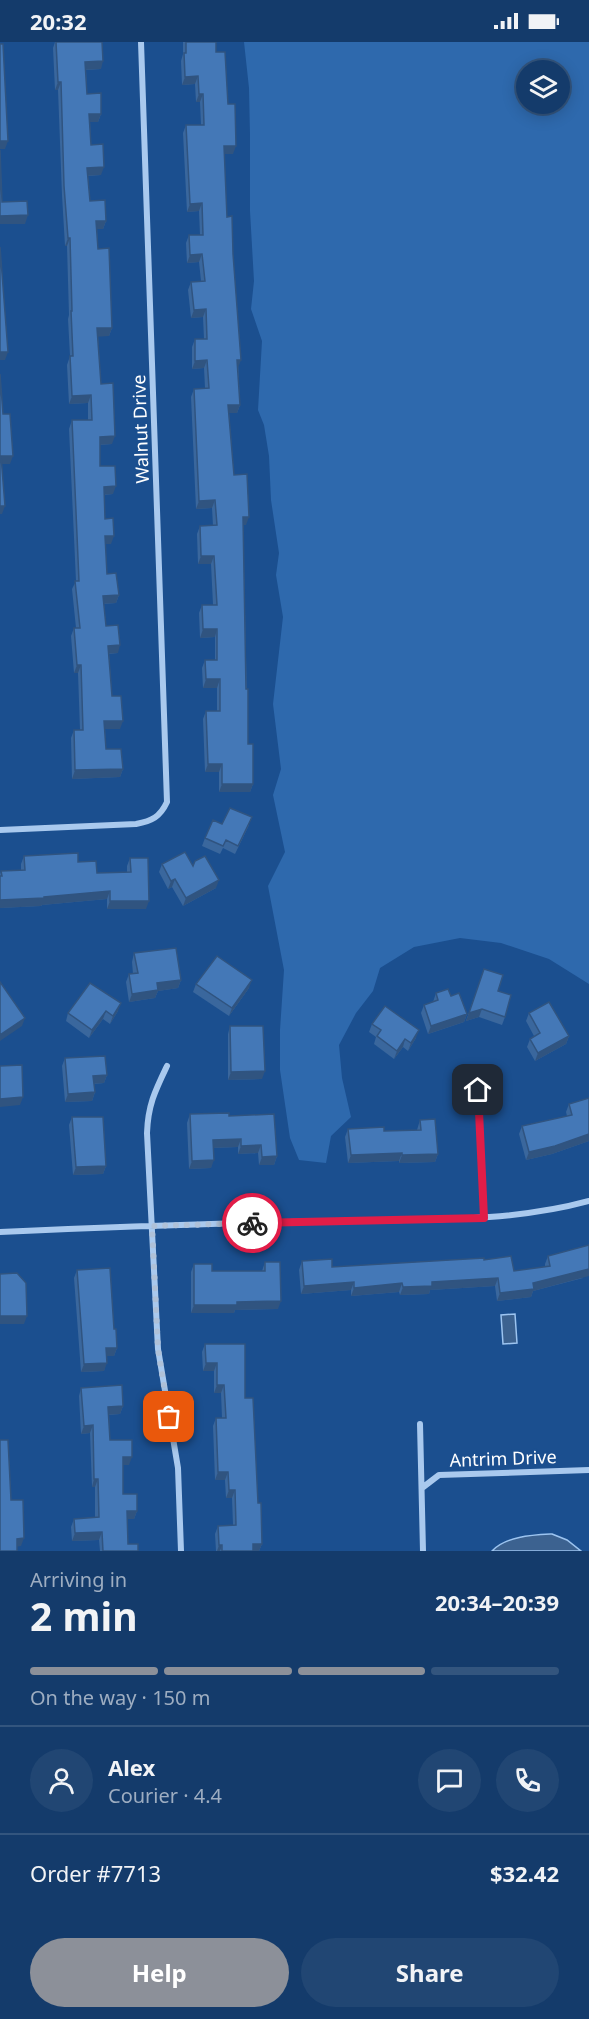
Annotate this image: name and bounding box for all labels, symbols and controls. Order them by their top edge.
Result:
text: 20:32 [30,6,87,36]
map controls [516,60,570,114]
button: layers [516,60,570,114]
street label: Walnut Drive [126,374,154,484]
pin [452,1064,503,1115]
icon: home [461,1073,494,1106]
courier [222,1193,282,1253]
icon: bike [236,1207,269,1240]
pin [143,1391,194,1442]
icon: bag [152,1400,185,1433]
street label: Antrim Drive [449,1444,557,1472]
text: Arriving in [30,1566,127,1593]
text: 20:34–20:39 [435,1587,559,1617]
text: 2 min [30,1589,137,1642]
text: On the way · 150 m [30,1684,210,1711]
button: person [30,1749,93,1812]
button: chat [418,1749,481,1812]
button: phone [496,1749,559,1812]
text: Alex [108,1752,155,1782]
text: Courier · 4.4 [108,1782,222,1809]
text: Order #7713 [30,1858,161,1888]
text: $32.42 [490,1858,559,1888]
button: Help [30,1938,289,2007]
button: Share [301,1938,559,2007]

